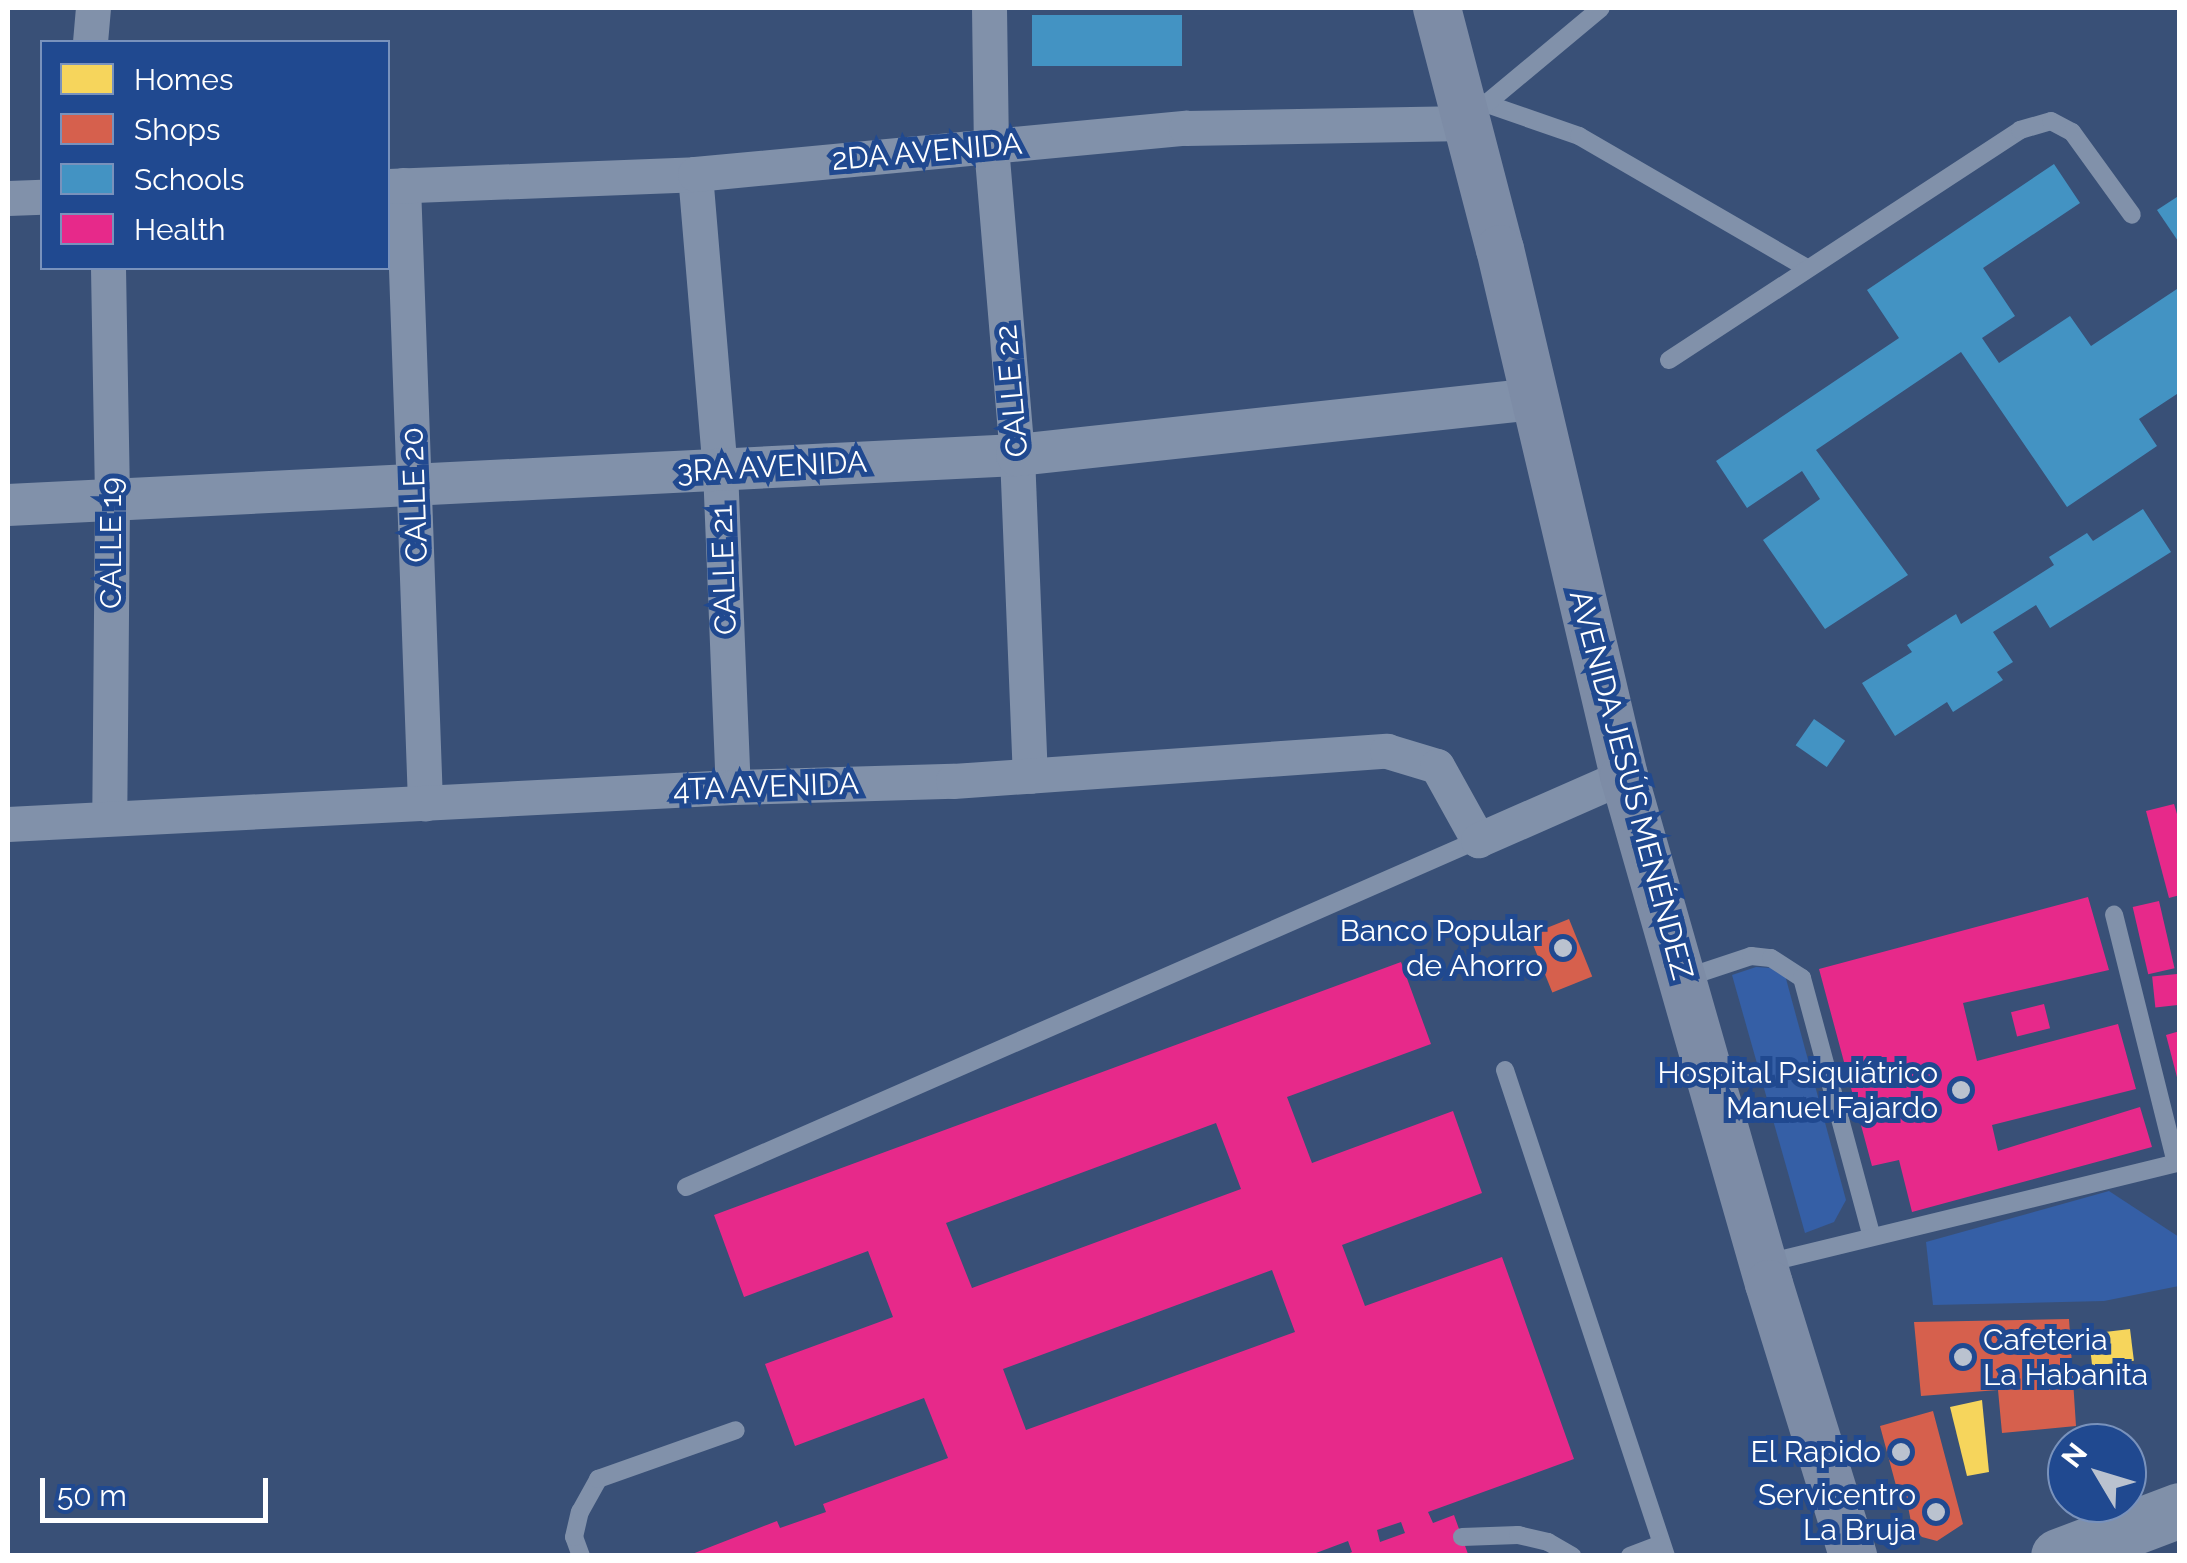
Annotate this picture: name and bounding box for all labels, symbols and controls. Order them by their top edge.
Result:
legend [40,40,390,270]
text: Homes [134,62,233,97]
text: Shops [134,112,221,147]
street label: 2DA AVENIDA [829,126,1025,178]
text: Schools [134,162,245,197]
text: Health [134,212,226,247]
street label: CALLE 22 [988,323,1036,459]
street label: CALLE 20 [395,427,435,563]
street label: 3RA AVENIDA [675,444,869,490]
street label: CALLE 19 [93,477,129,609]
street label: CALLE 21 [704,504,744,636]
street label: AVENIDA JESÚS MENÉNDEZ [1561,585,1701,985]
street label: 4TA AVENIDA [672,766,860,808]
place label: Banco Popular de Ahorro [1340,913,1543,984]
marker: Banco Popular de Ahorro [1552,937,1574,959]
place label: Hospital Psiquiátrico Manuel Fajardo [1657,1055,1938,1126]
marker: Hospital Psiquiátrico Manuel Fajardo [1948,1077,1974,1103]
place label: Cafeteria La Habanita [1983,1322,2148,1392]
marker: Cafeteria La Habanita [1952,1346,1974,1368]
north arrow [2047,1423,2147,1523]
place label: El Rapido [1750,1434,1881,1470]
text: N [2055,1437,2094,1474]
marker: El Rapido [1890,1441,1912,1463]
scale bar [45,1458,272,1520]
place label: Servicentro La Bruja [1758,1477,1916,1548]
text: 50 m [57,1478,127,1513]
marker: Servicentro La Bruja [1925,1501,1947,1523]

